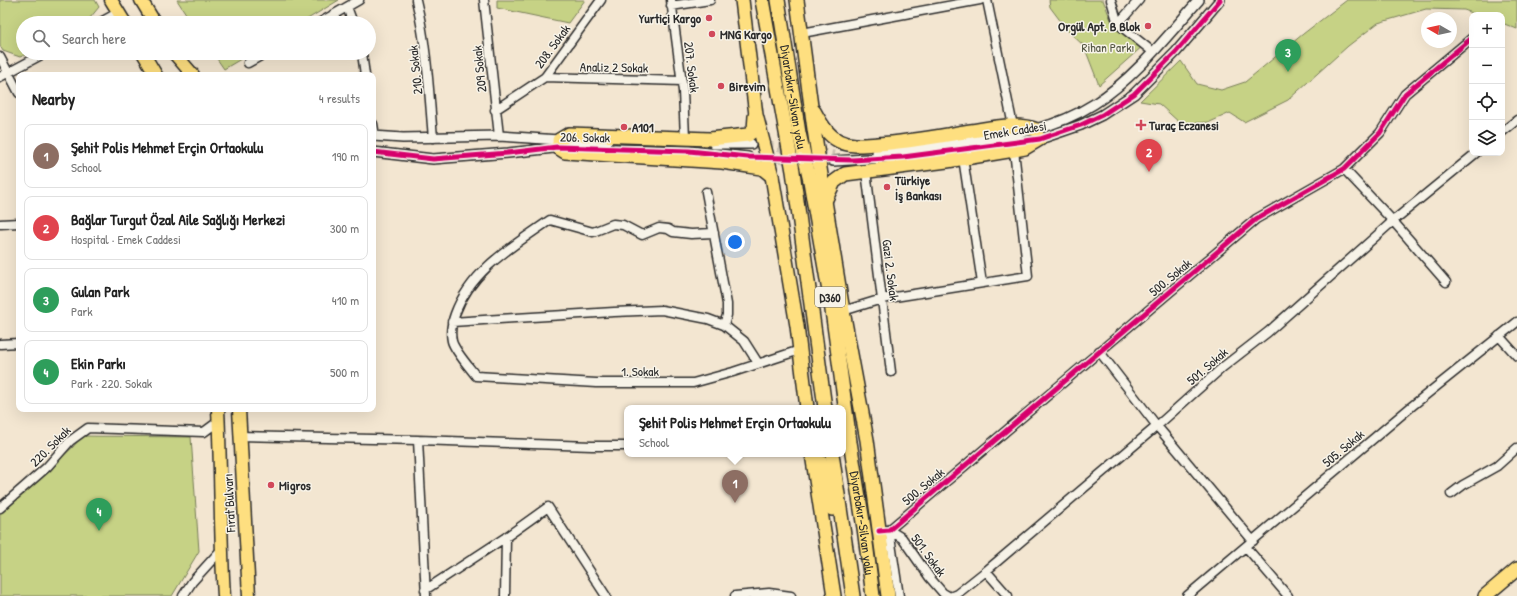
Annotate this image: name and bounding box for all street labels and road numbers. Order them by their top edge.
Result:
street label: 208. Sokak [530,20,574,72]
street label: 207. Sokak [680,40,704,94]
street label: 210. Sokak [403,44,427,96]
street label: 209 Sokak [468,44,490,93]
street label: Diyarbakır-Silvan yolu [776,44,811,150]
street label: Analiz 2 Sokak [580,57,649,77]
street label: Emek Caddesi [982,116,1048,144]
street label: 206. Sokak [560,128,611,146]
street label: Gazi 2. Sokak [878,238,904,302]
street label: 500. Sokak [1145,254,1195,300]
road number: D360 [815,287,845,307]
street label: 501. Sokak [1183,343,1232,389]
street label: 1. Sokak [621,362,659,380]
street label: 220. Sokak [26,421,75,470]
street label: 505. Sokak [1318,425,1368,471]
street label: 500. Sokak [898,463,948,509]
street label: Diyarbakır-Silvan yolu [846,470,879,576]
street label: Fırat Bulvarı [218,473,240,534]
street label: 501. Sokak [907,530,951,581]

